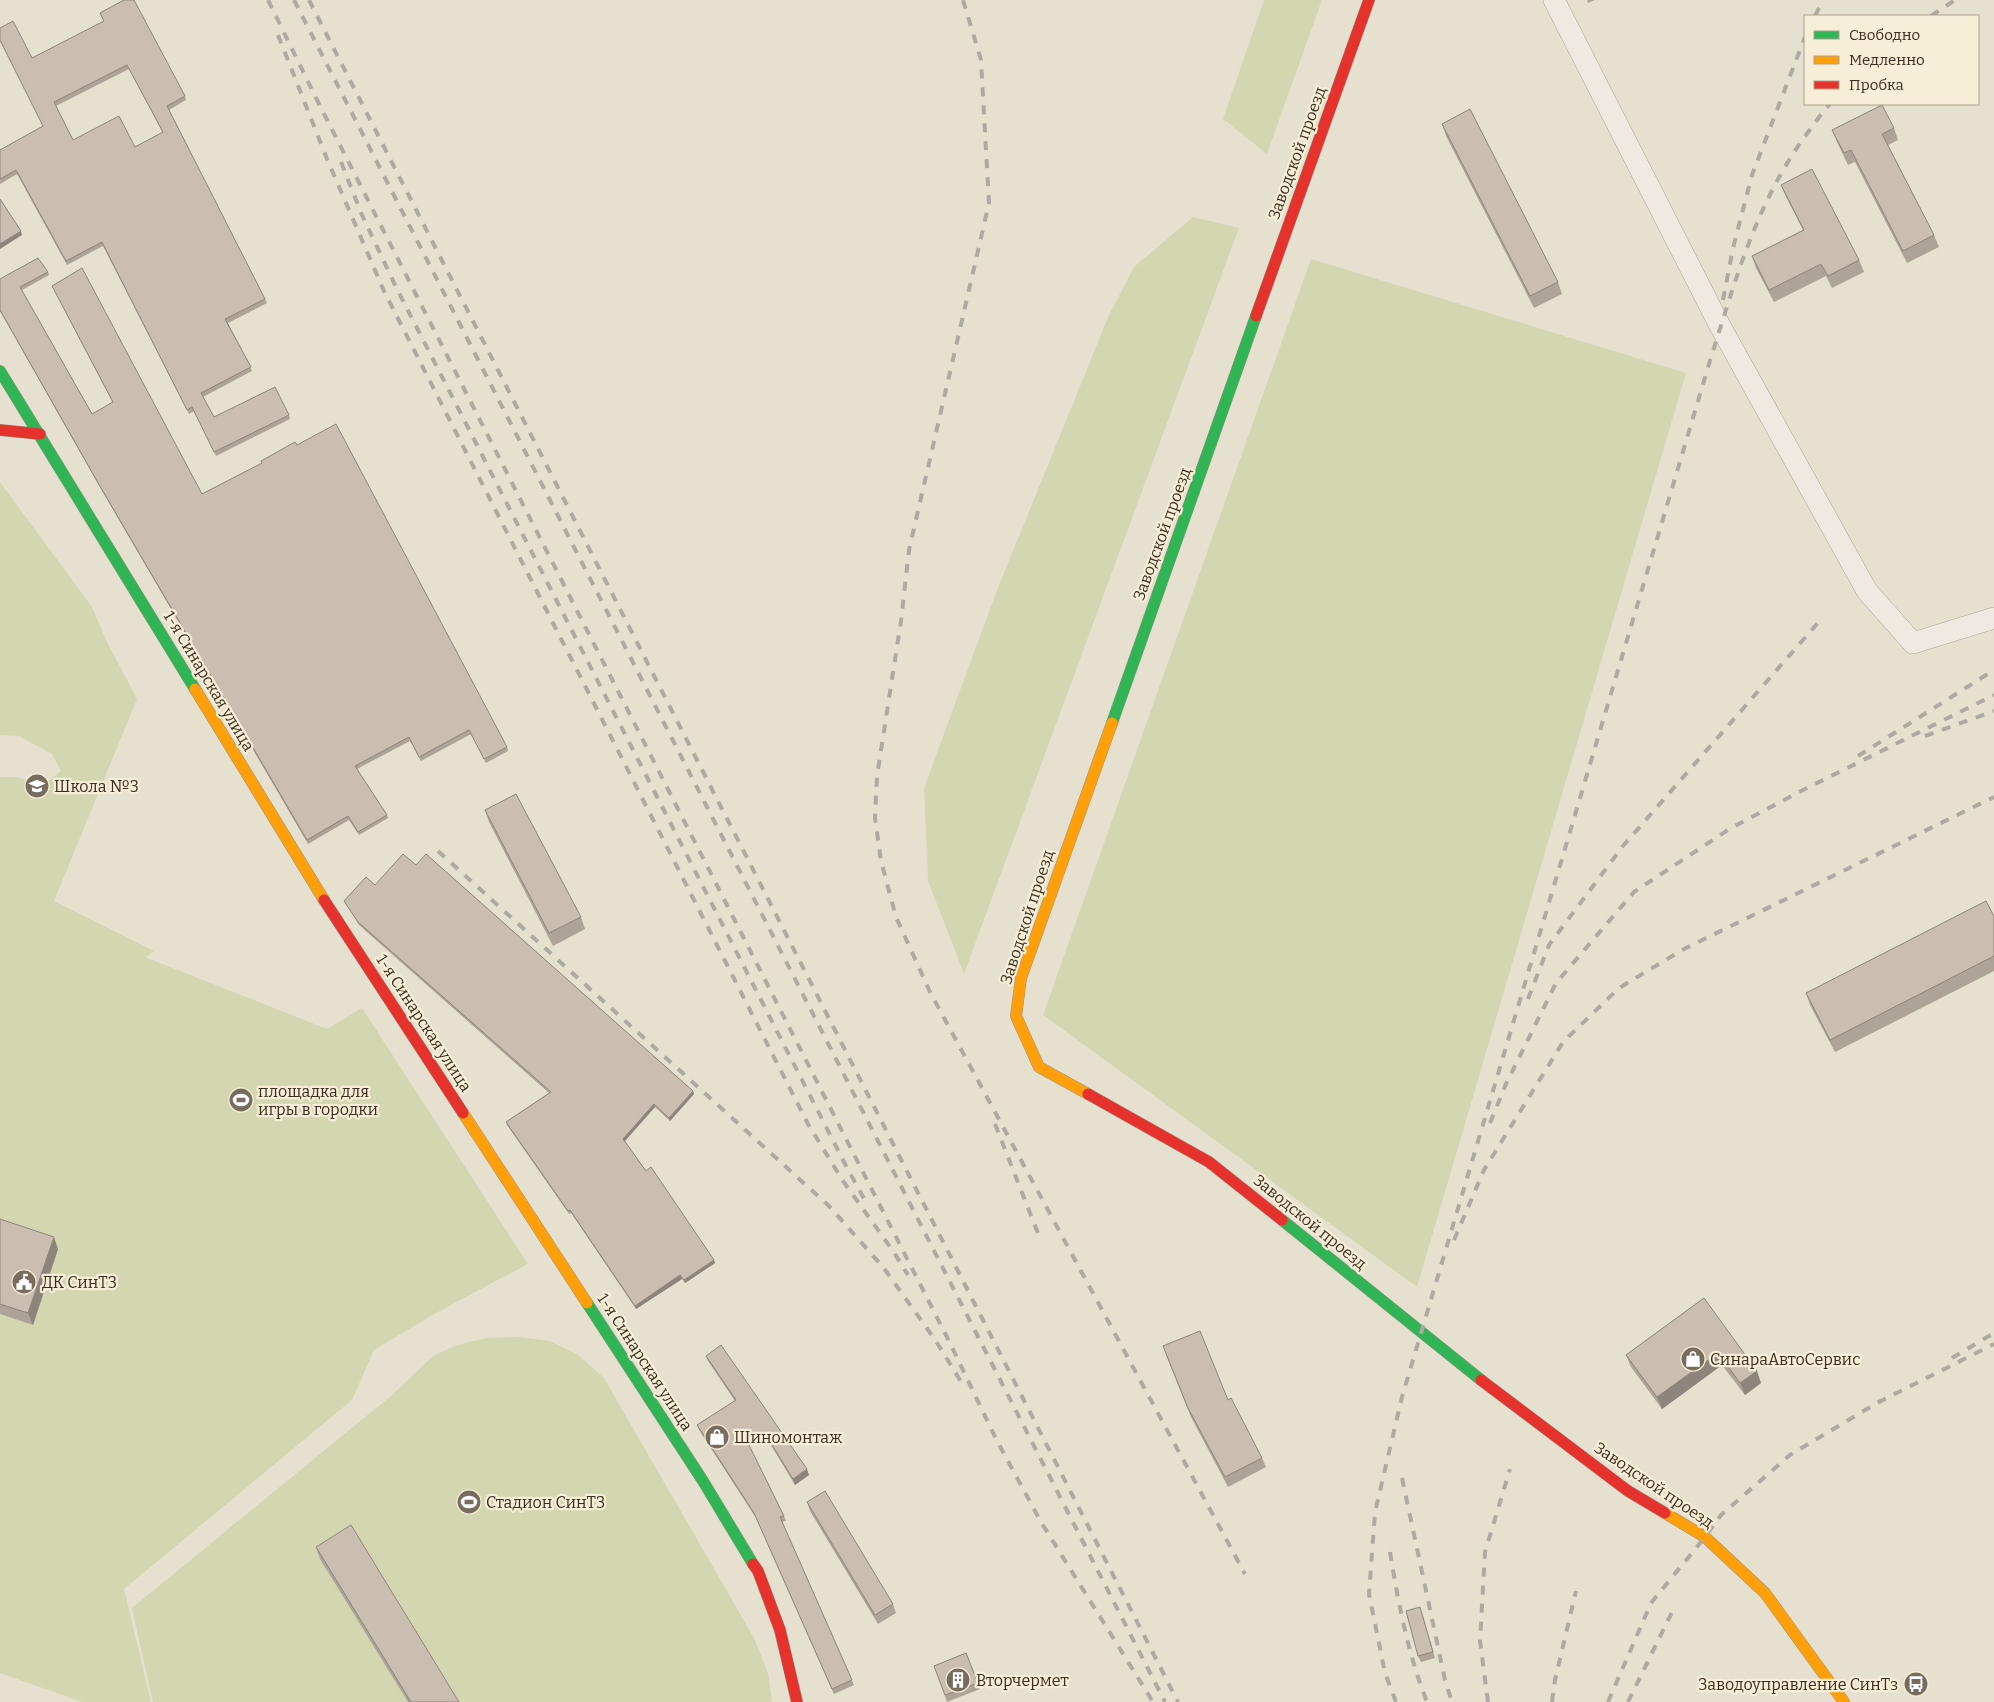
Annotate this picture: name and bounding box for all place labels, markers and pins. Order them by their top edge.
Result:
school or university icon: Школа №3 [24,773,50,799]
place label: Школа №3 [54,777,139,796]
place label: площадка для игры в городки [258,1082,378,1119]
sports icon: площадка для игры в городки [228,1087,254,1113]
public building icon: ДК СинТЗ [11,1269,37,1295]
place label: ДК СинТЗ [42,1273,117,1292]
shop icon: СинараАвтоСервис [1680,1346,1706,1372]
place label: СинараАвтоСервис [1710,1350,1860,1369]
shop icon: Шиномонтаж [704,1424,730,1450]
place label: Шиномонтаж [734,1428,843,1447]
sports icon: Стадион СинТЗ [456,1489,482,1515]
place label: Стадион СинТЗ [486,1493,605,1512]
building icon: Вторчермет [945,1667,971,1693]
place label: Вторчермет [976,1671,1069,1690]
bus stop icon: Заводоуправление СинТз [1903,1671,1929,1697]
place label: Заводоуправление СинТз [1698,1675,1898,1694]

